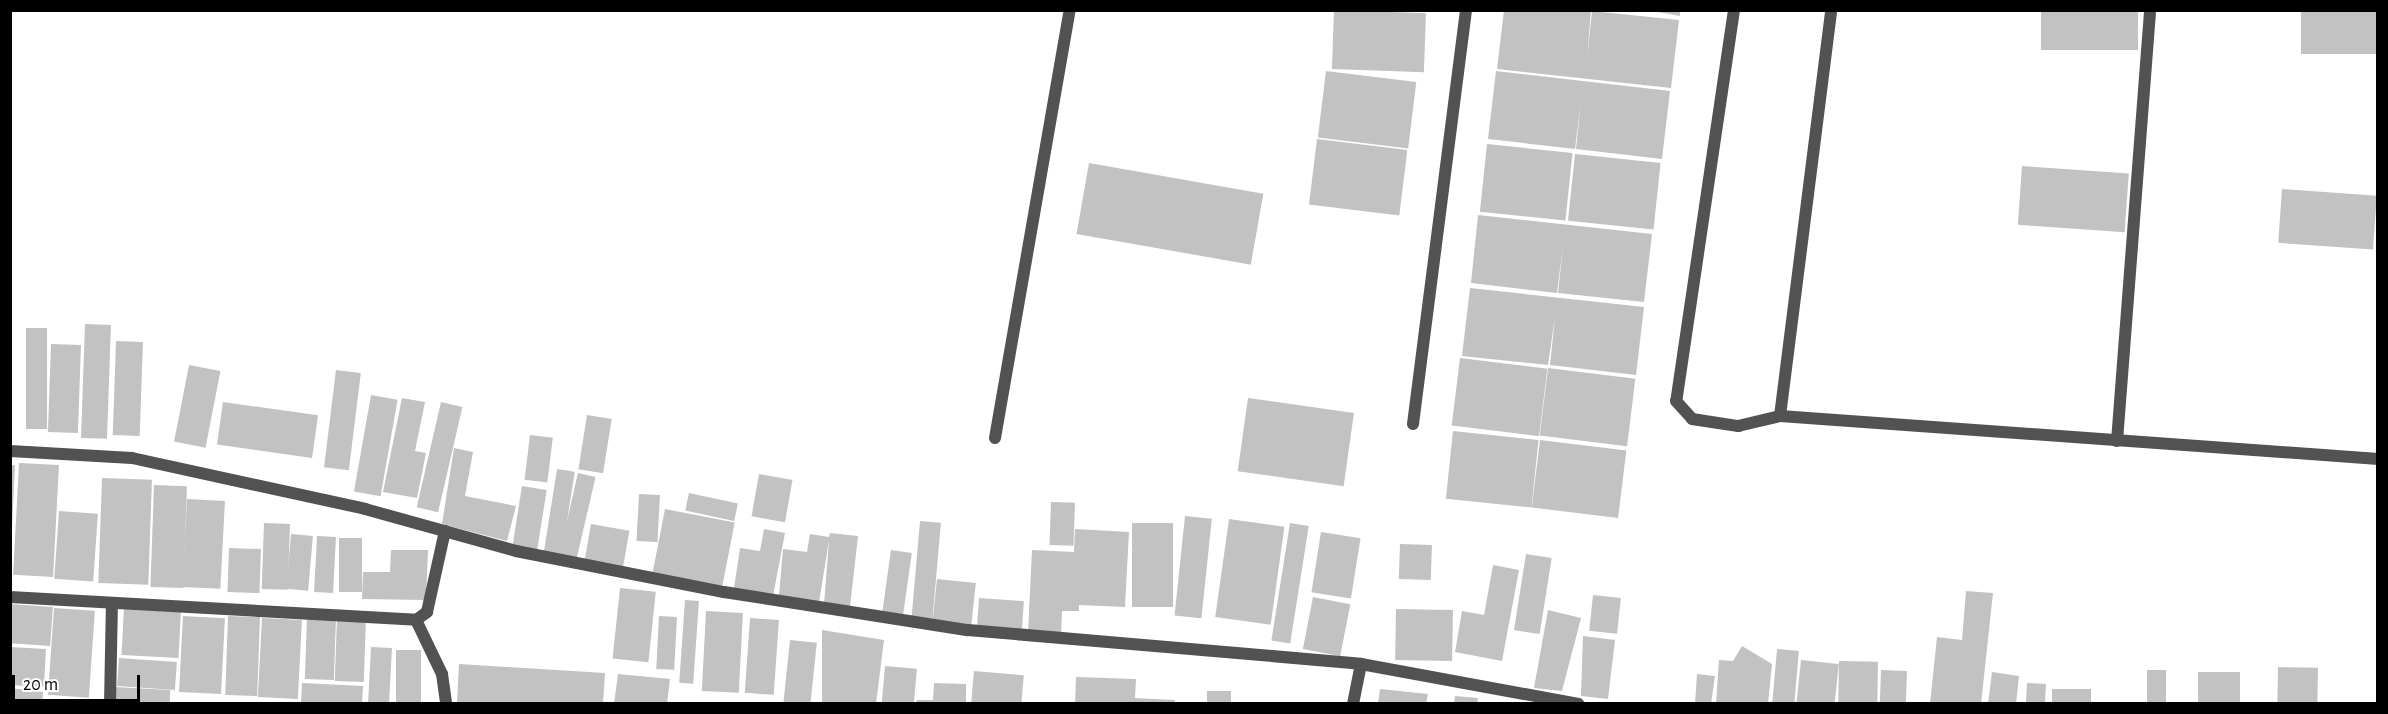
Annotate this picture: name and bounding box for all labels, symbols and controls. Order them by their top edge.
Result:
scale bar [15,663,142,701]
text: 20 m [23,676,58,694]

